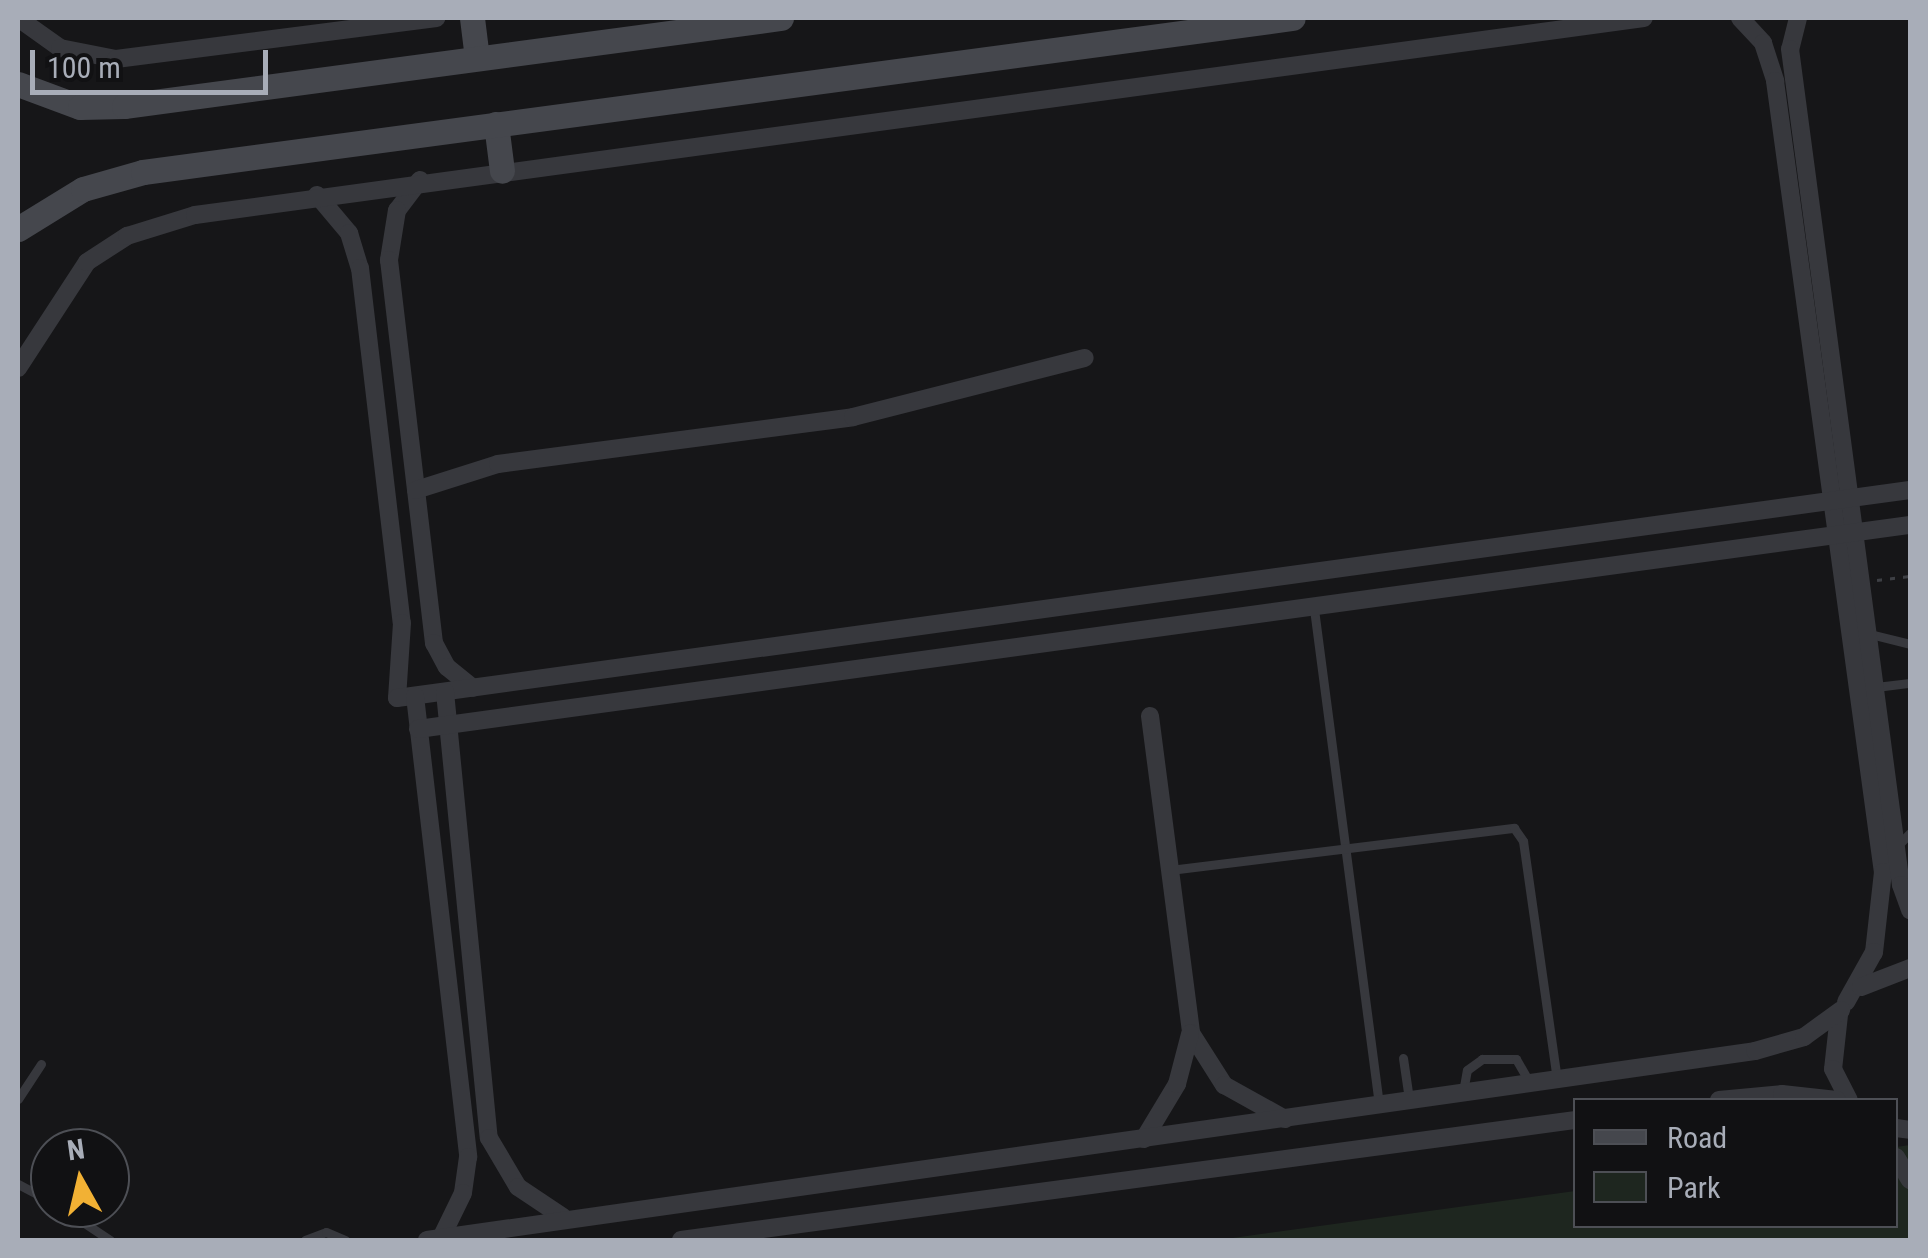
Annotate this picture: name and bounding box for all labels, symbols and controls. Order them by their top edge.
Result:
scale bar [35,30,272,92]
text: 100 m [47,50,121,85]
legend [1573,1098,1898,1228]
text: Road [1667,1120,1727,1155]
north arrow [30,1128,130,1228]
text: N [65,1132,87,1167]
text: Park [1667,1170,1721,1205]

